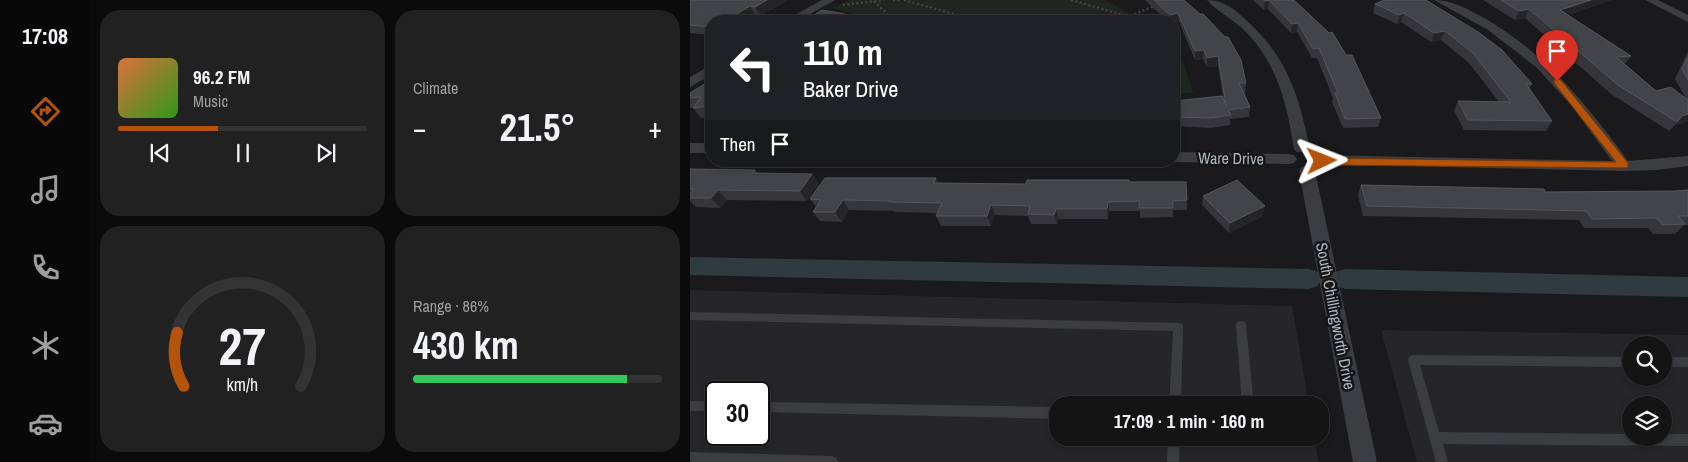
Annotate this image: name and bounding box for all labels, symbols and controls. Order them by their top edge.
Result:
text: 17:08 [22,21,68,51]
text: 110 m [803,29,883,76]
pin [1536,30,1578,81]
icon: left [720,35,785,100]
icon: arrive [1543,37,1571,65]
text: 96.2 FM [193,64,250,90]
text: Baker Drive [803,74,898,104]
text: Climate [413,77,458,99]
text: Music [193,90,228,112]
icon: directions [28,94,63,129]
text: 21.5° [500,102,575,153]
text: − [413,109,426,147]
text: + [649,109,662,147]
icon: arrive [766,130,794,158]
text: Then [720,131,756,157]
position arrow [1295,134,1347,186]
icon: previous [146,139,174,167]
icon: pause [229,139,257,167]
icon: next [312,139,340,167]
street label: Ware Drive [1198,146,1264,170]
icon: music [28,172,63,207]
street label: South Chillingworth Drive [1311,241,1361,391]
icon: phone [28,250,63,285]
text: Range · 86% [413,295,489,317]
text: 27 [219,311,266,381]
text: 430 km [413,320,519,371]
icon: climate [28,328,63,363]
map controls [1622,336,1672,446]
button: search [1622,336,1672,386]
text: km/h [227,373,258,397]
speed limit sign: 30 [705,381,770,446]
button: layers [1622,396,1672,446]
icon: car [28,406,63,441]
text: 17:09 · 1 min · 160 m [1114,408,1264,434]

